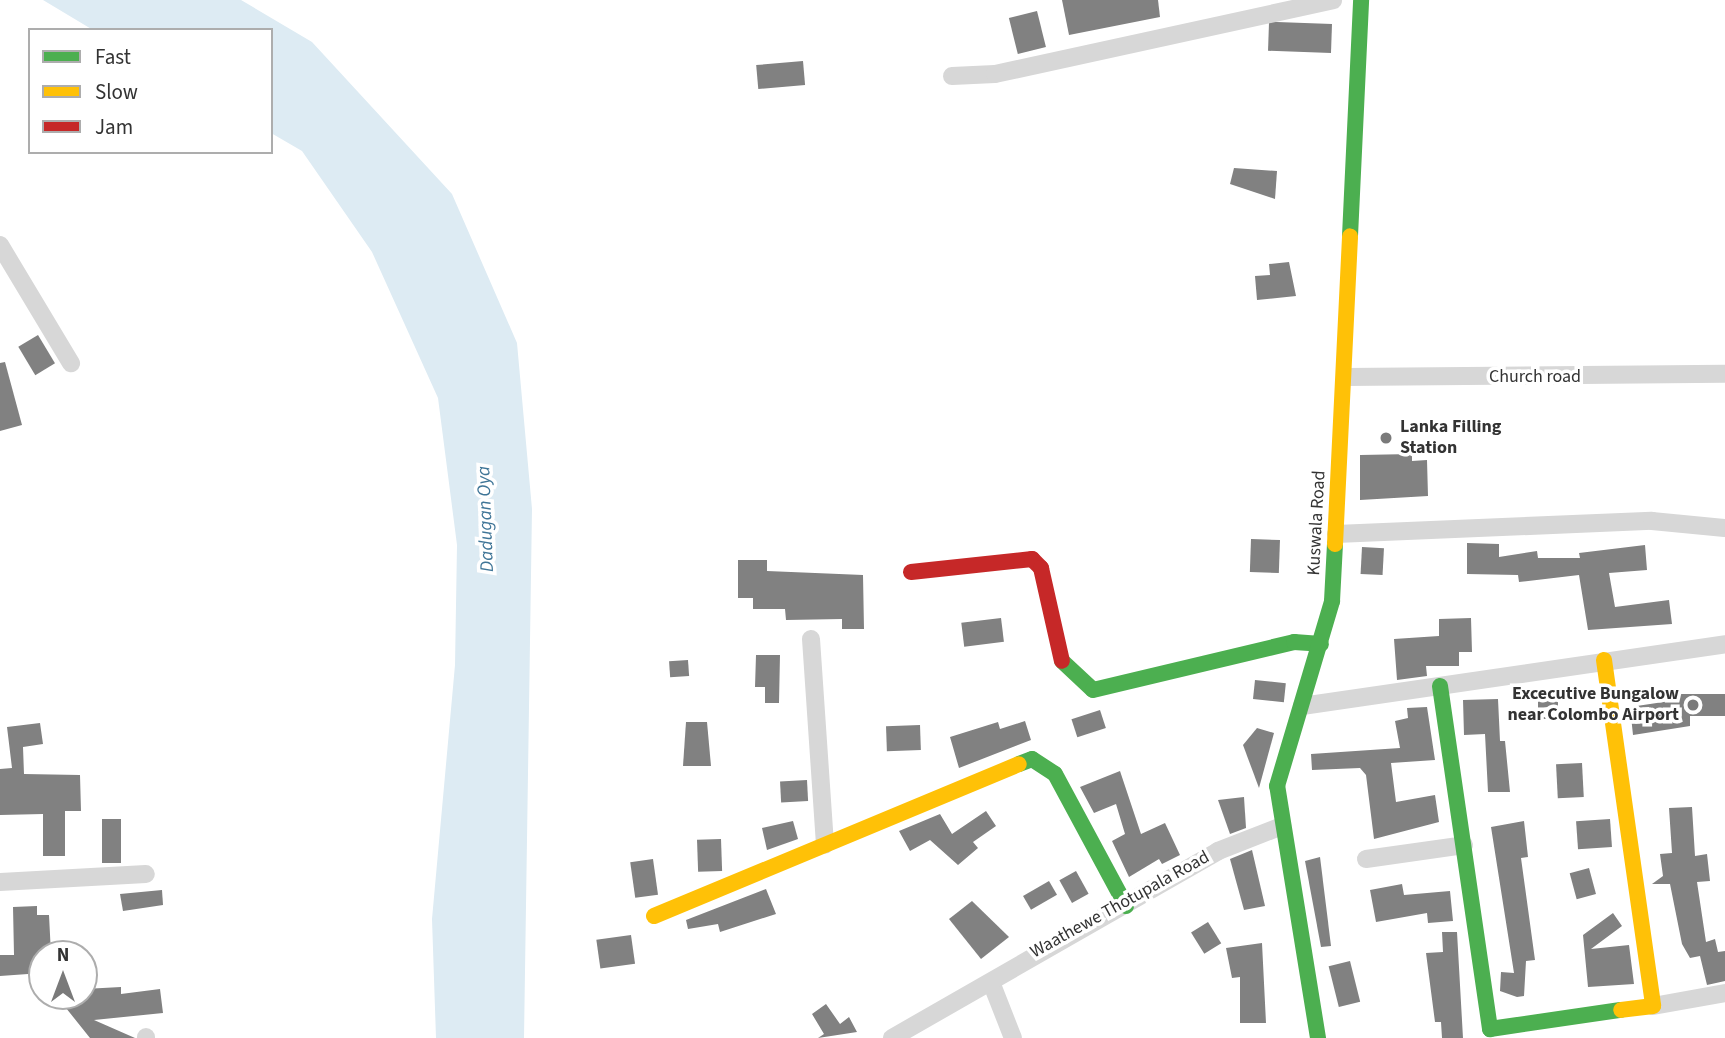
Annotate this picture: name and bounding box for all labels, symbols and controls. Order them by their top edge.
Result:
legend [28,28,273,154]
text: Fast [95,42,131,72]
text: Slow [95,77,138,107]
text: Jam [95,112,133,142]
street label: Church road [1489,366,1581,388]
place label: Lanka Filling Station [1400,417,1501,460]
marker: Lanka Filling Station [1378,430,1394,446]
water label: Dadugan Oya [473,466,499,572]
street label: Kuswala Road [1303,470,1331,576]
place label: Excecutive Bungalow near Colombo Airport [1508,684,1679,726]
marker: Excecutive Bungalow near Colombo Airport [1685,697,1701,713]
street label: Waathewe Thotupala Road [1027,847,1213,963]
north arrow [28,940,98,1010]
text: N [57,942,69,969]

